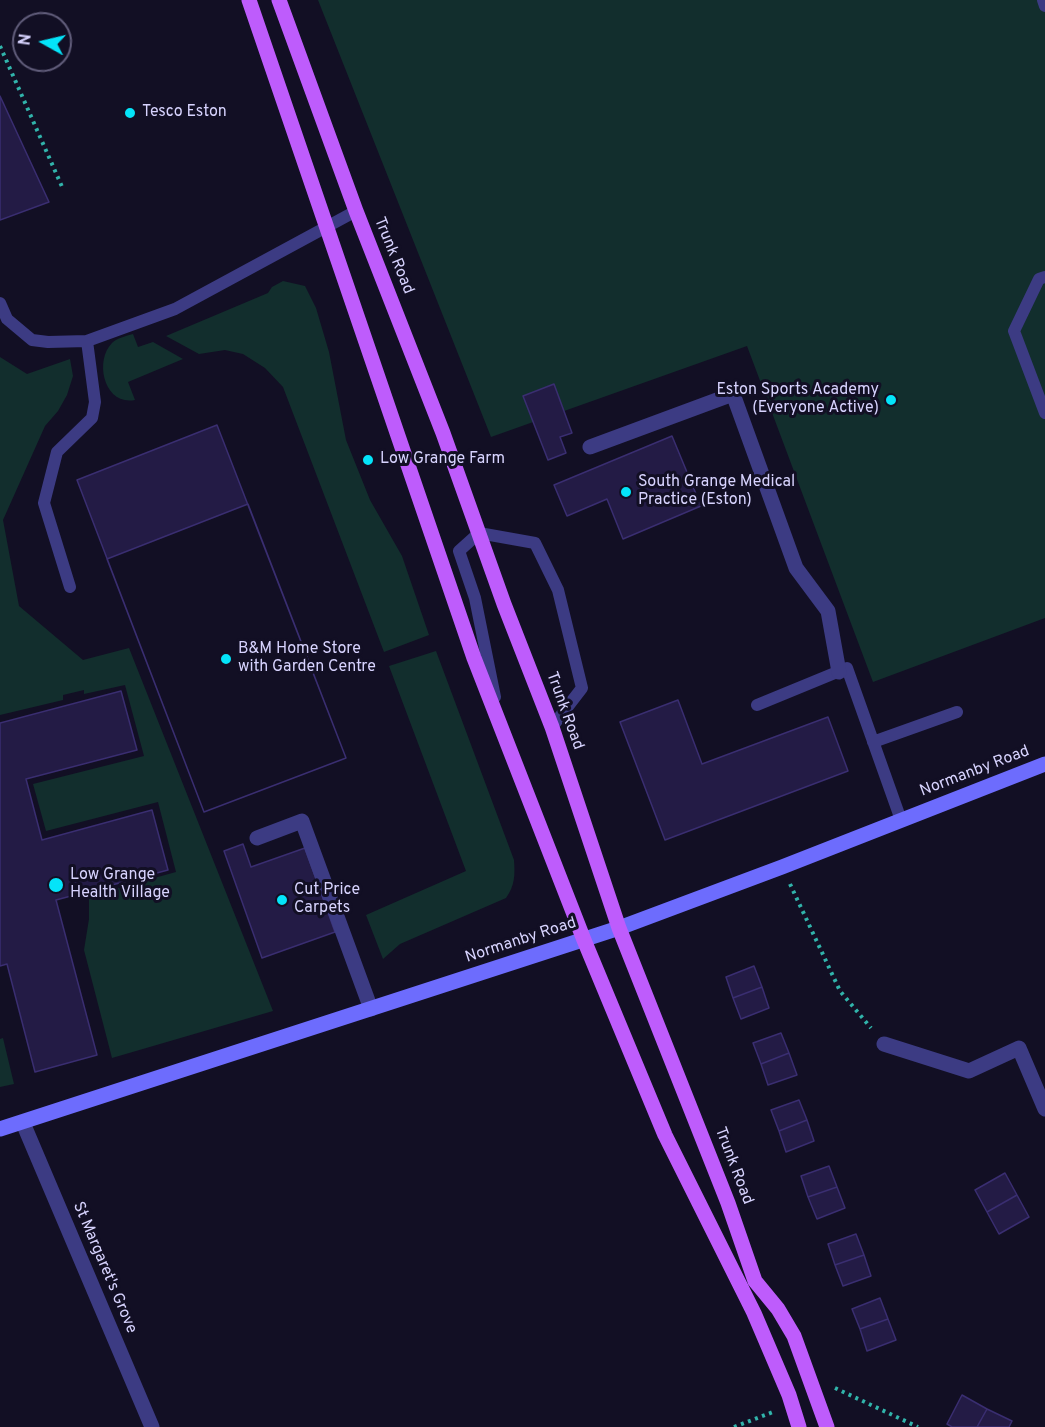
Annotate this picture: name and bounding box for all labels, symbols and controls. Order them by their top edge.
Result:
north arrow [12,12,72,72]
text: N [15,33,37,47]
place label: Tesco Eston [142,103,227,123]
marker: Tesco Eston [123,106,137,120]
street label: Trunk Road [369,215,417,297]
place label: Eston Sports Academy (Everyone Active) [717,381,879,419]
marker: Eston Sports Academy (Everyone Active) [884,393,898,407]
place label: Low Grange Farm [380,450,505,470]
marker: Low Grange Farm [361,453,375,467]
place label: South Grange Medical Practice (Eston) [638,473,795,511]
marker: South Grange Medical Practice (Eston) [619,485,633,499]
place label: B&M Home Store with Garden Centre [238,640,376,678]
marker: B&M Home Store with Garden Centre [219,652,233,666]
street label: Trunk Road [541,669,587,753]
street label: Normanby Road [918,742,1032,802]
place label: Low Grange Health Village [70,866,170,904]
marker: Low Grange Health Village [47,876,65,894]
place label: Cut Price Carpets [294,881,360,919]
marker: Cut Price Carpets [275,893,289,907]
street label: Normanby Road [463,914,579,968]
street label: Trunk Road [709,1125,757,1207]
street label: St Margaret's Grove [68,1199,140,1337]

